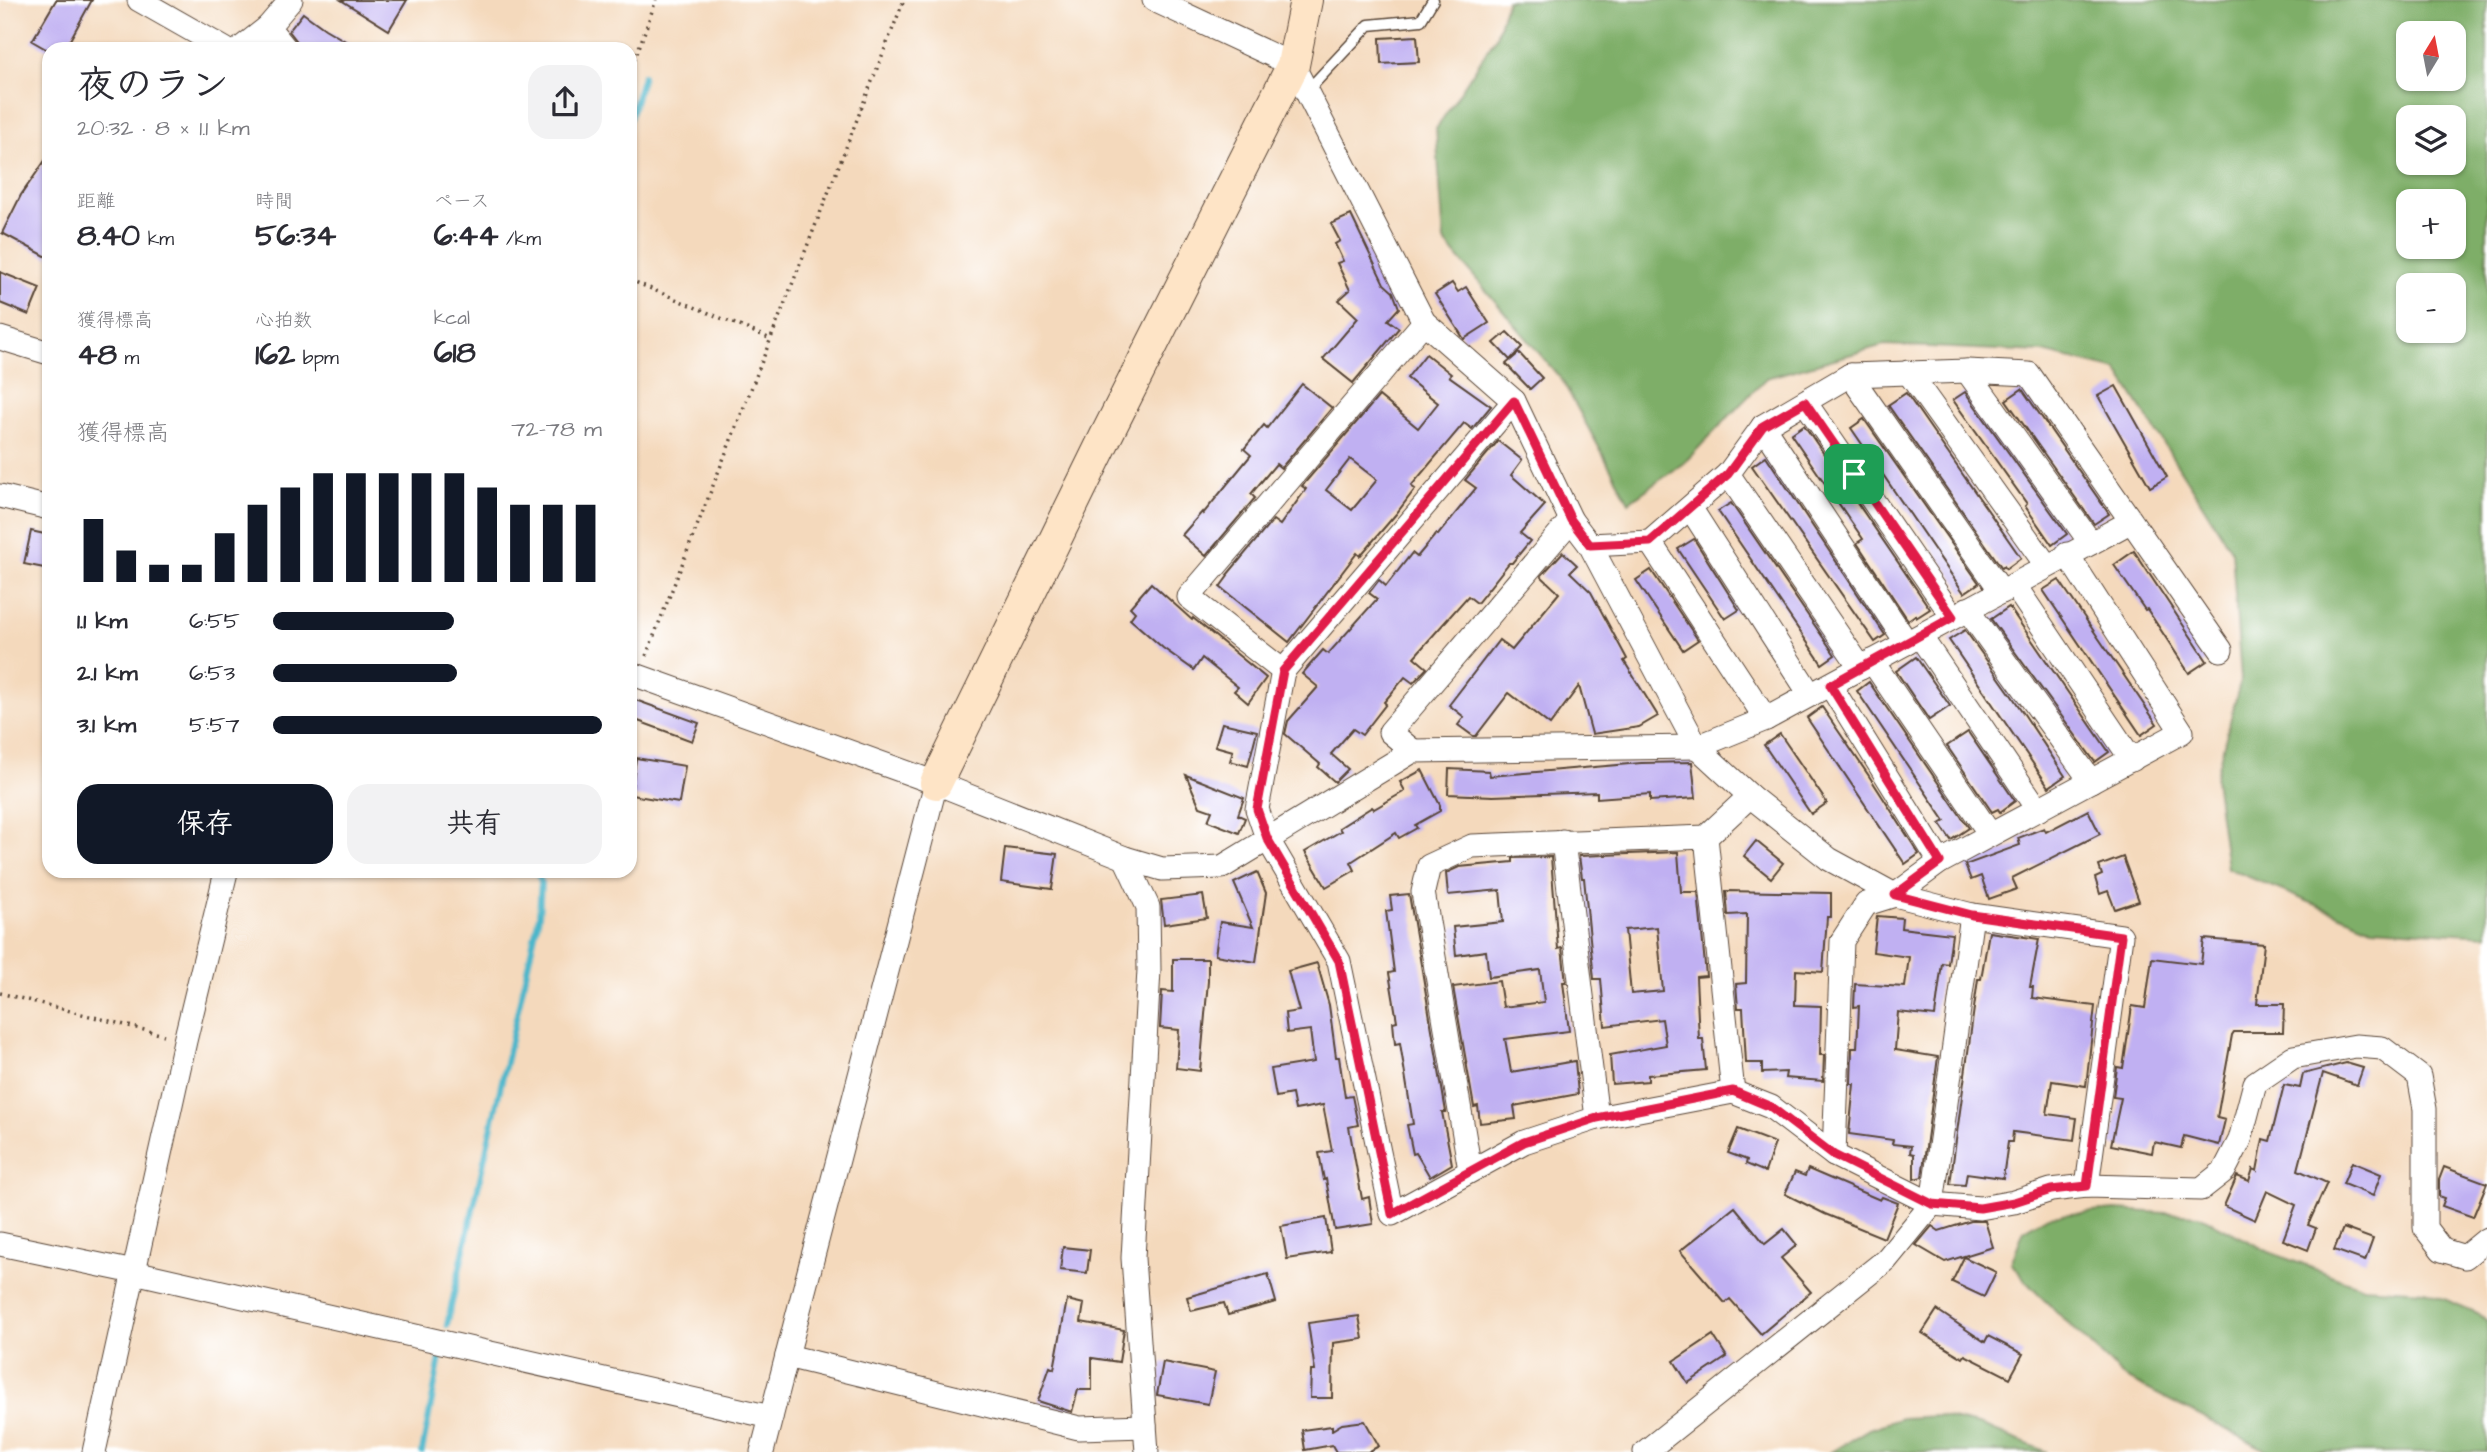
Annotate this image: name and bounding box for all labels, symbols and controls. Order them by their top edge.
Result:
north arrow [2396,21,2466,91]
map controls [2396,21,2466,343]
text: 夜のラン [77,60,229,112]
button: share [528,65,602,139]
button: layers [2396,105,2466,175]
text: 20:32 · 8 × 1.1 km [77,112,250,144]
text: 距離 [77,188,115,215]
text: 時間 [255,188,293,215]
text: ペース [434,188,490,215]
button: + [2396,189,2466,259]
text: 8.40 [77,215,140,257]
text: 56:34 [255,215,336,257]
text: 6:44 [434,215,498,257]
text: km [140,226,174,253]
text: /km [498,226,541,253]
button: − [2396,273,2466,343]
text: kcal [434,305,470,332]
text: 獲得標高 [77,307,153,334]
text: 心拍数 [255,307,312,334]
text: 618 [434,332,476,374]
text: 48 [77,334,117,376]
text: 162 [255,334,295,376]
text: m [117,345,139,372]
text: bpm [295,345,339,372]
text: 72–78 m [511,413,602,445]
text: 獲得標高 [77,417,169,449]
pin [1824,444,1884,504]
icon: arrive [1835,455,1873,493]
text: 1.1 km [77,605,127,637]
text: 6:55 [189,605,240,637]
text: 2.1 km [77,657,138,689]
text: 6:53 [189,657,235,689]
text: 3.1 km [77,709,136,741]
text: 5:57 [189,709,240,741]
button: 保存 [77,784,333,864]
button: 共有 [347,784,602,864]

